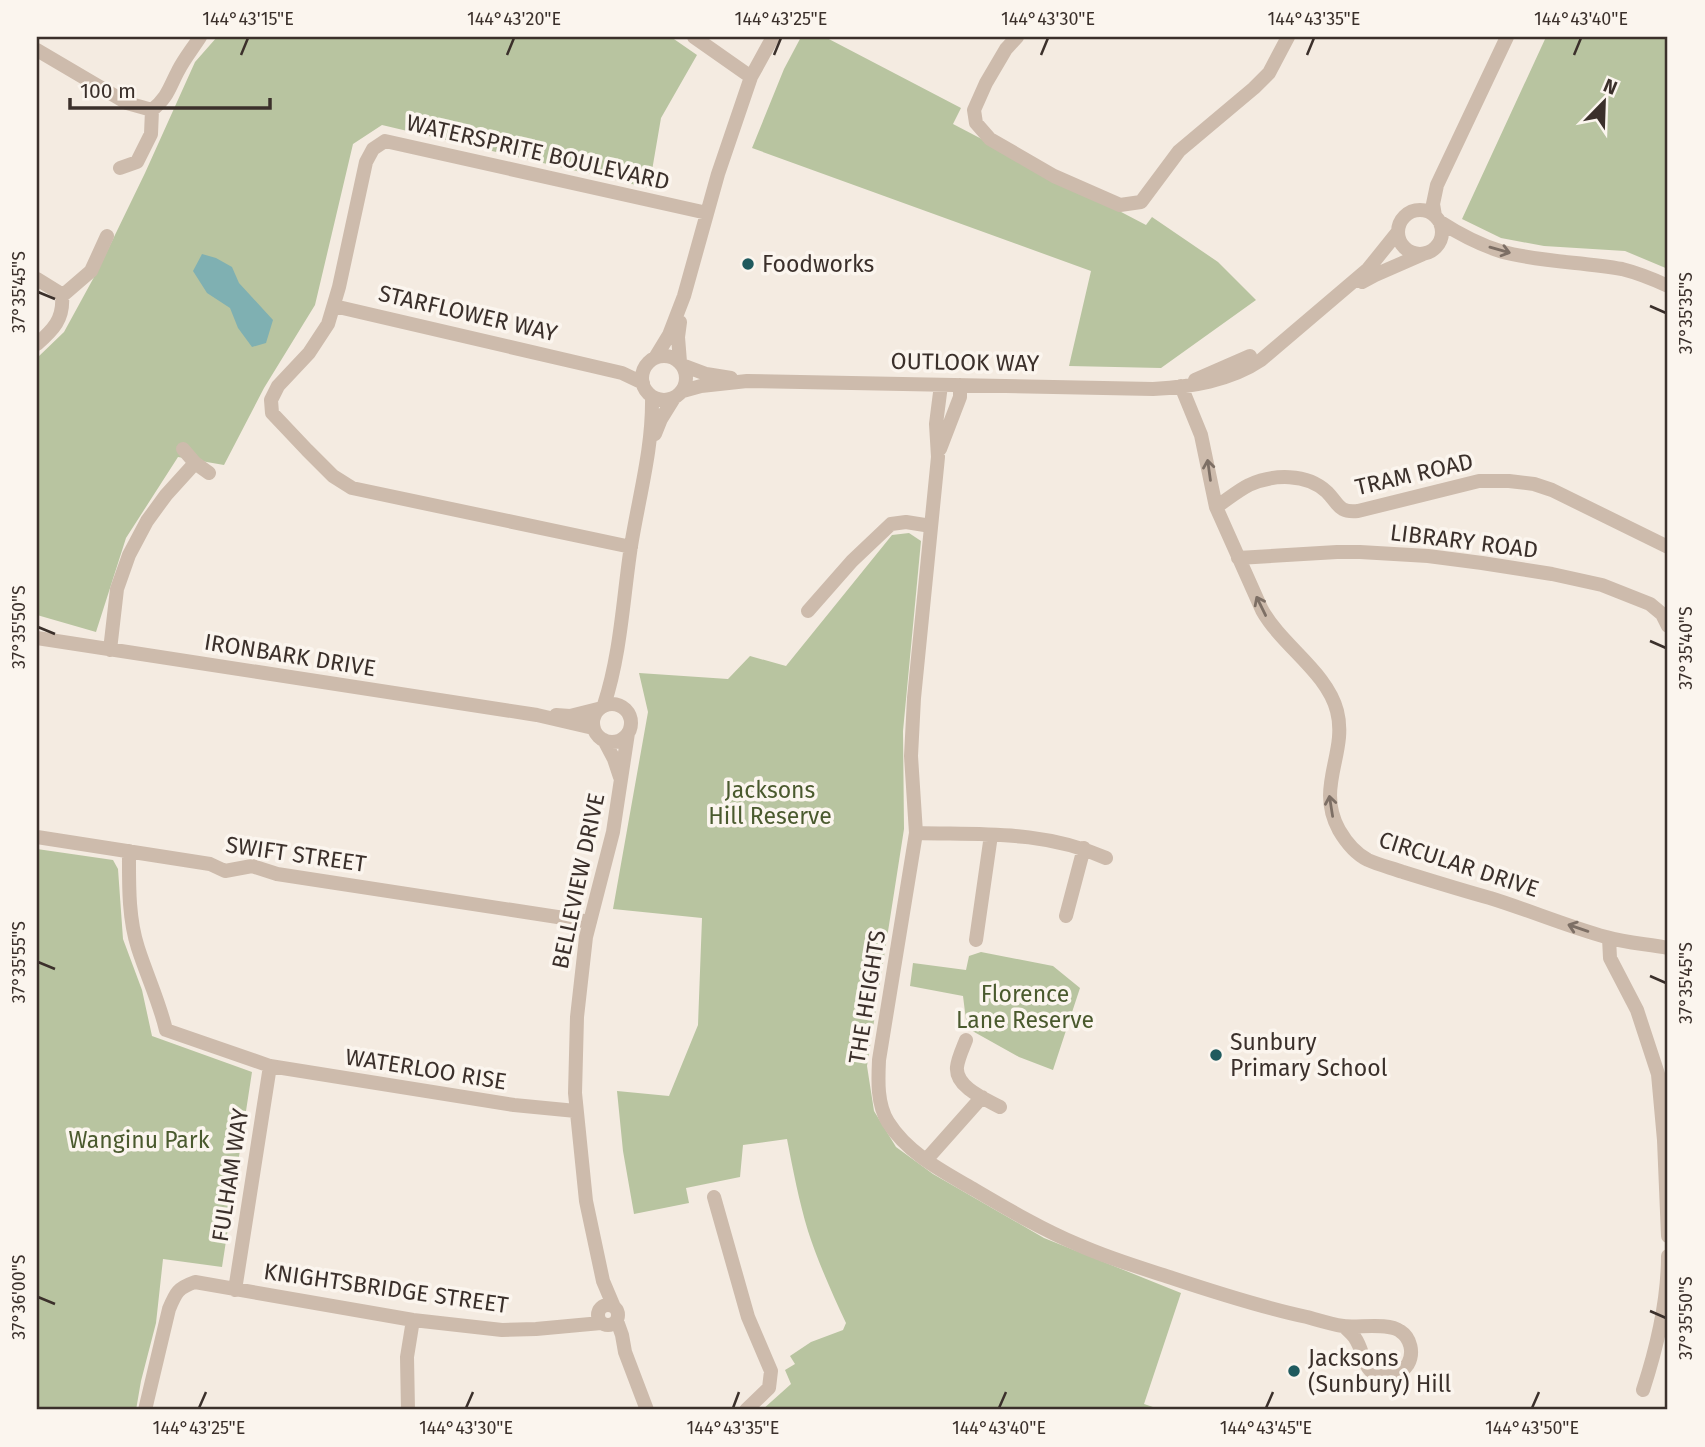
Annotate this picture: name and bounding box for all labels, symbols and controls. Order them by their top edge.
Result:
text: 144°43'15"E [202,8,294,30]
text: 144°43'20"E [467,8,561,30]
text: 144°43'25"E [735,8,827,30]
text: 144°43'30"E [1001,8,1095,30]
text: 144°43'35"E [1268,8,1360,30]
text: 144°43'40"E [1534,8,1628,30]
scale bar [70,66,270,110]
north arrow [1568,66,1638,136]
text: N [1600,74,1621,100]
text: 100 m [80,78,136,104]
street label: WATERSPRITE BOULEVARD [404,108,672,196]
one-way arrow [1489,245,1511,258]
place label: Foodworks [762,250,874,278]
text: 37°35'45"S [8,251,30,333]
marker: Foodworks [740,256,756,272]
text: 37°35'35"S [1675,272,1697,354]
street label: STARFLOWER WAY [376,279,560,347]
street label: OUTLOOK WAY [890,347,1040,377]
street label: TRAM ROAD [1352,447,1476,501]
one-way arrow [1202,459,1215,482]
street label: LIBRARY ROAD [1388,518,1540,564]
text: 37°35'50"S [8,585,30,669]
one-way arrow [1253,596,1267,617]
text: 37°35'40"S [1675,606,1697,690]
street label: IRONBARK DRIVE [202,628,378,682]
park label: Jacksons Hill Reserve [708,776,832,830]
street label: BELLEVIEW DRIVE [546,791,610,971]
one-way arrow [1325,795,1338,818]
street label: CIRCULAR DRIVE [1375,825,1543,903]
street label: SWIFT STREET [224,830,368,878]
text: 37°35'55"S [8,921,30,1003]
one-way arrow [1567,921,1589,934]
street label: THE HEIGHTS [843,928,891,1066]
text: 37°35'45"S [1675,942,1697,1024]
park label: Florence Lane Reserve [956,980,1094,1034]
place label: Sunbury Primary School [1230,1028,1388,1082]
street label: WATERLOO RISE [343,1042,509,1096]
marker: Sunbury Primary School [1208,1047,1224,1063]
street label: FULHAM WAY [206,1106,254,1244]
park label: Wanginu Park [69,1126,210,1154]
text: 37°36'00"S [8,1254,30,1340]
street label: KNIGHTSBRIDGE STREET [262,1257,510,1319]
text: 37°35'50"S [1675,1276,1697,1360]
place label: Jacksons (Sunbury) Hill [1308,1344,1452,1398]
marker: Jacksons (Sunbury) Hill [1286,1363,1302,1379]
text: 144°43'25"E [153,1417,245,1439]
text: 144°43'30"E [419,1417,513,1439]
text: 144°43'35"E [687,1417,779,1439]
text: 144°43'40"E [952,1417,1046,1439]
text: 144°43'45"E [1220,1417,1312,1439]
text: 144°43'50"E [1485,1417,1579,1439]

